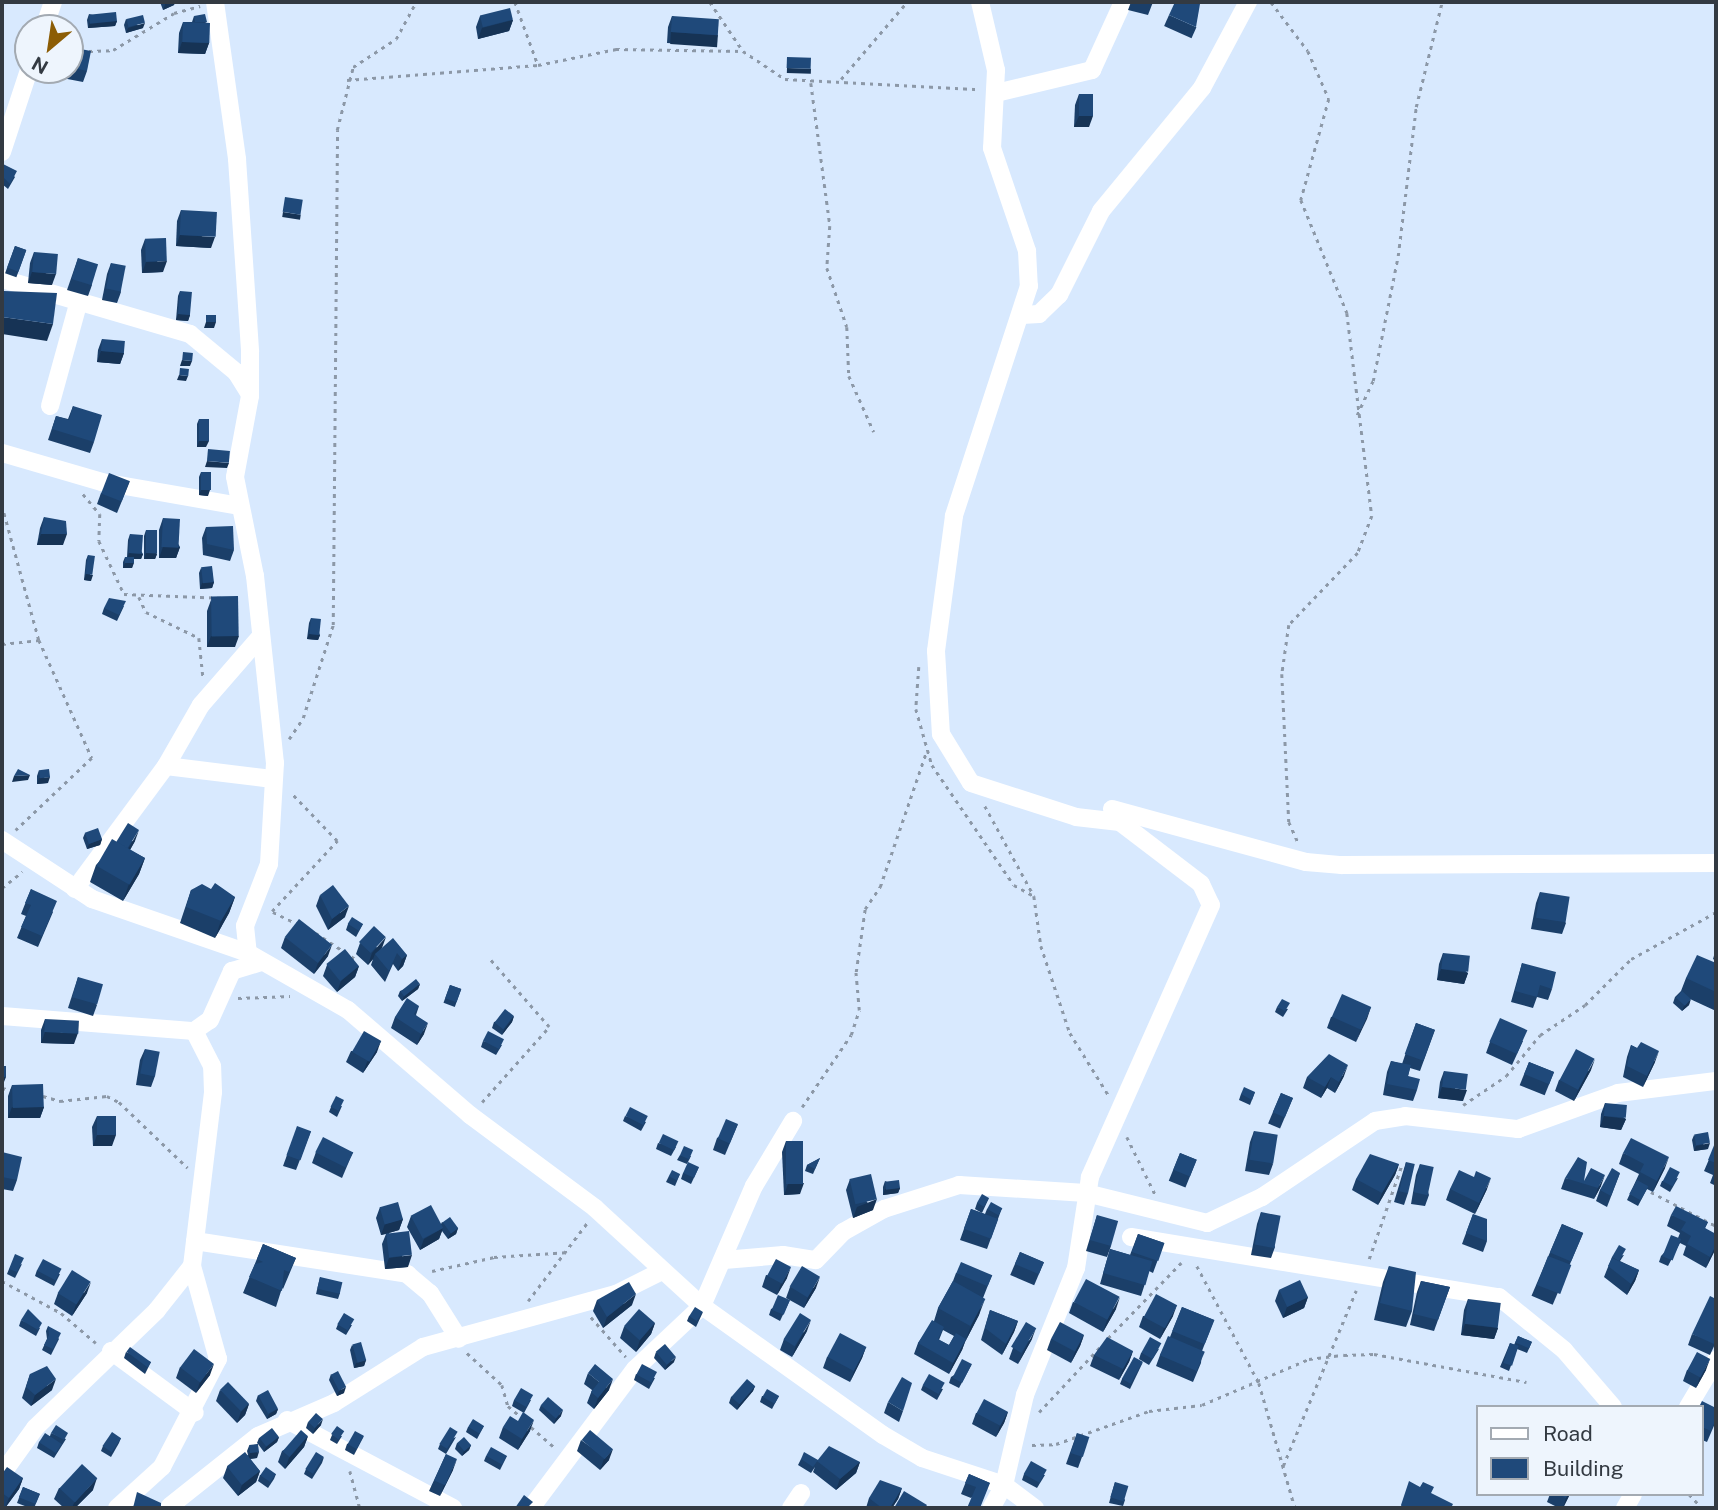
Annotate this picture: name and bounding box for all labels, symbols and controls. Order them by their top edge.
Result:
north arrow [14,14,84,84]
text: N [28,52,52,79]
legend [1476,1405,1704,1496]
text: Road [1543,1421,1593,1446]
text: Building [1543,1456,1624,1481]

